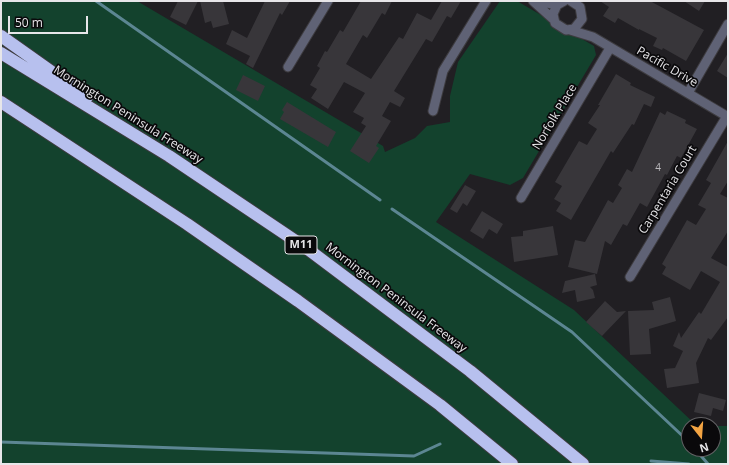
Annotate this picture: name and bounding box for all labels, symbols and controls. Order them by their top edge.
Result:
scale bar [10,8,90,34]
text: 50 m [15,14,43,31]
street label: Pacific Drive [634,44,700,90]
street label: Mornington Peninsula Freeway [51,63,205,167]
street label: Norfolk Place [530,81,580,153]
street label: Carpentaria Court [636,143,700,237]
house number: 4 [655,162,661,174]
road number: M11 [285,236,317,254]
street label: Mornington Peninsula Freeway [322,240,470,356]
north arrow [681,417,721,457]
text: N [698,440,711,456]

